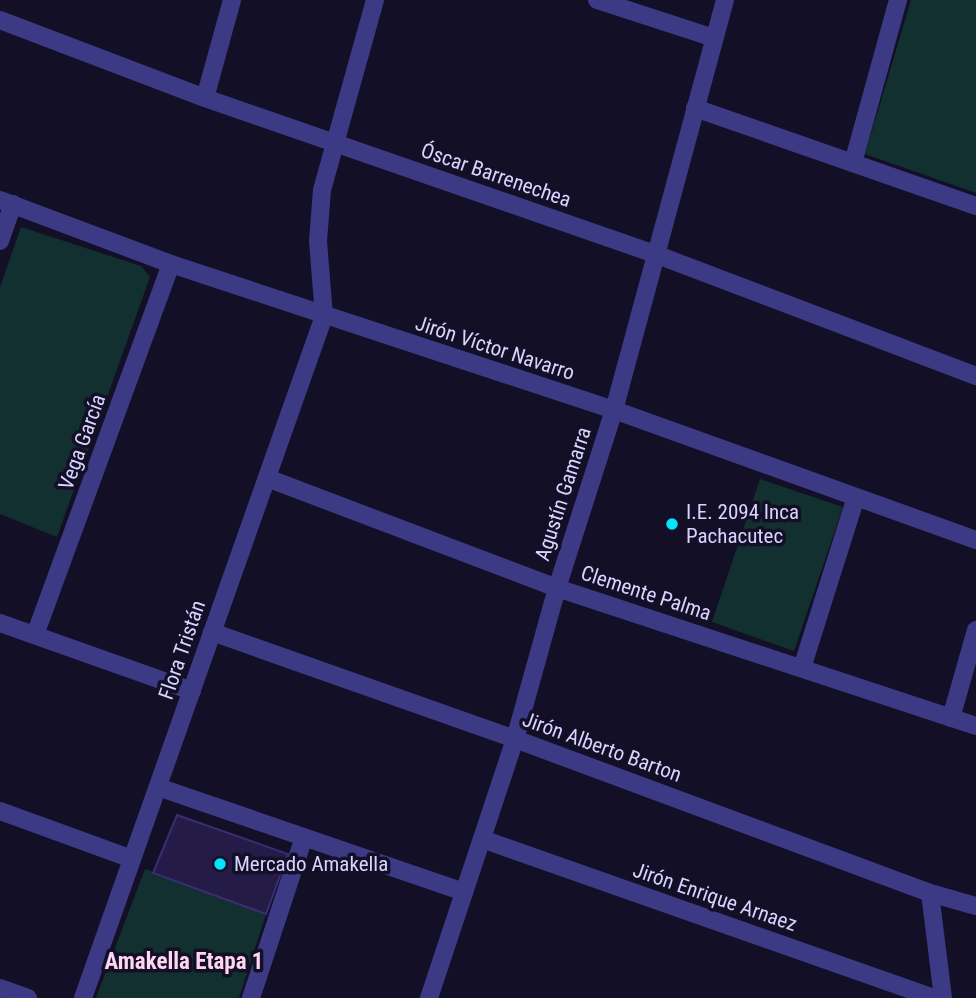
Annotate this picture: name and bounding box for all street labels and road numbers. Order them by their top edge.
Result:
street label: Óscar Barrenechea [418,138,574,212]
street label: Jirón Víctor Navarro [412,311,578,385]
street label: Vega García [54,391,110,493]
street label: Agustín Gamarra [530,424,596,564]
street label: Clemente Palma [578,561,714,625]
street label: Flora Tristán [154,597,210,703]
street label: Jirón Alberto Barton [519,707,685,787]
street label: Jirón Enrique Arnaez [630,858,800,936]

